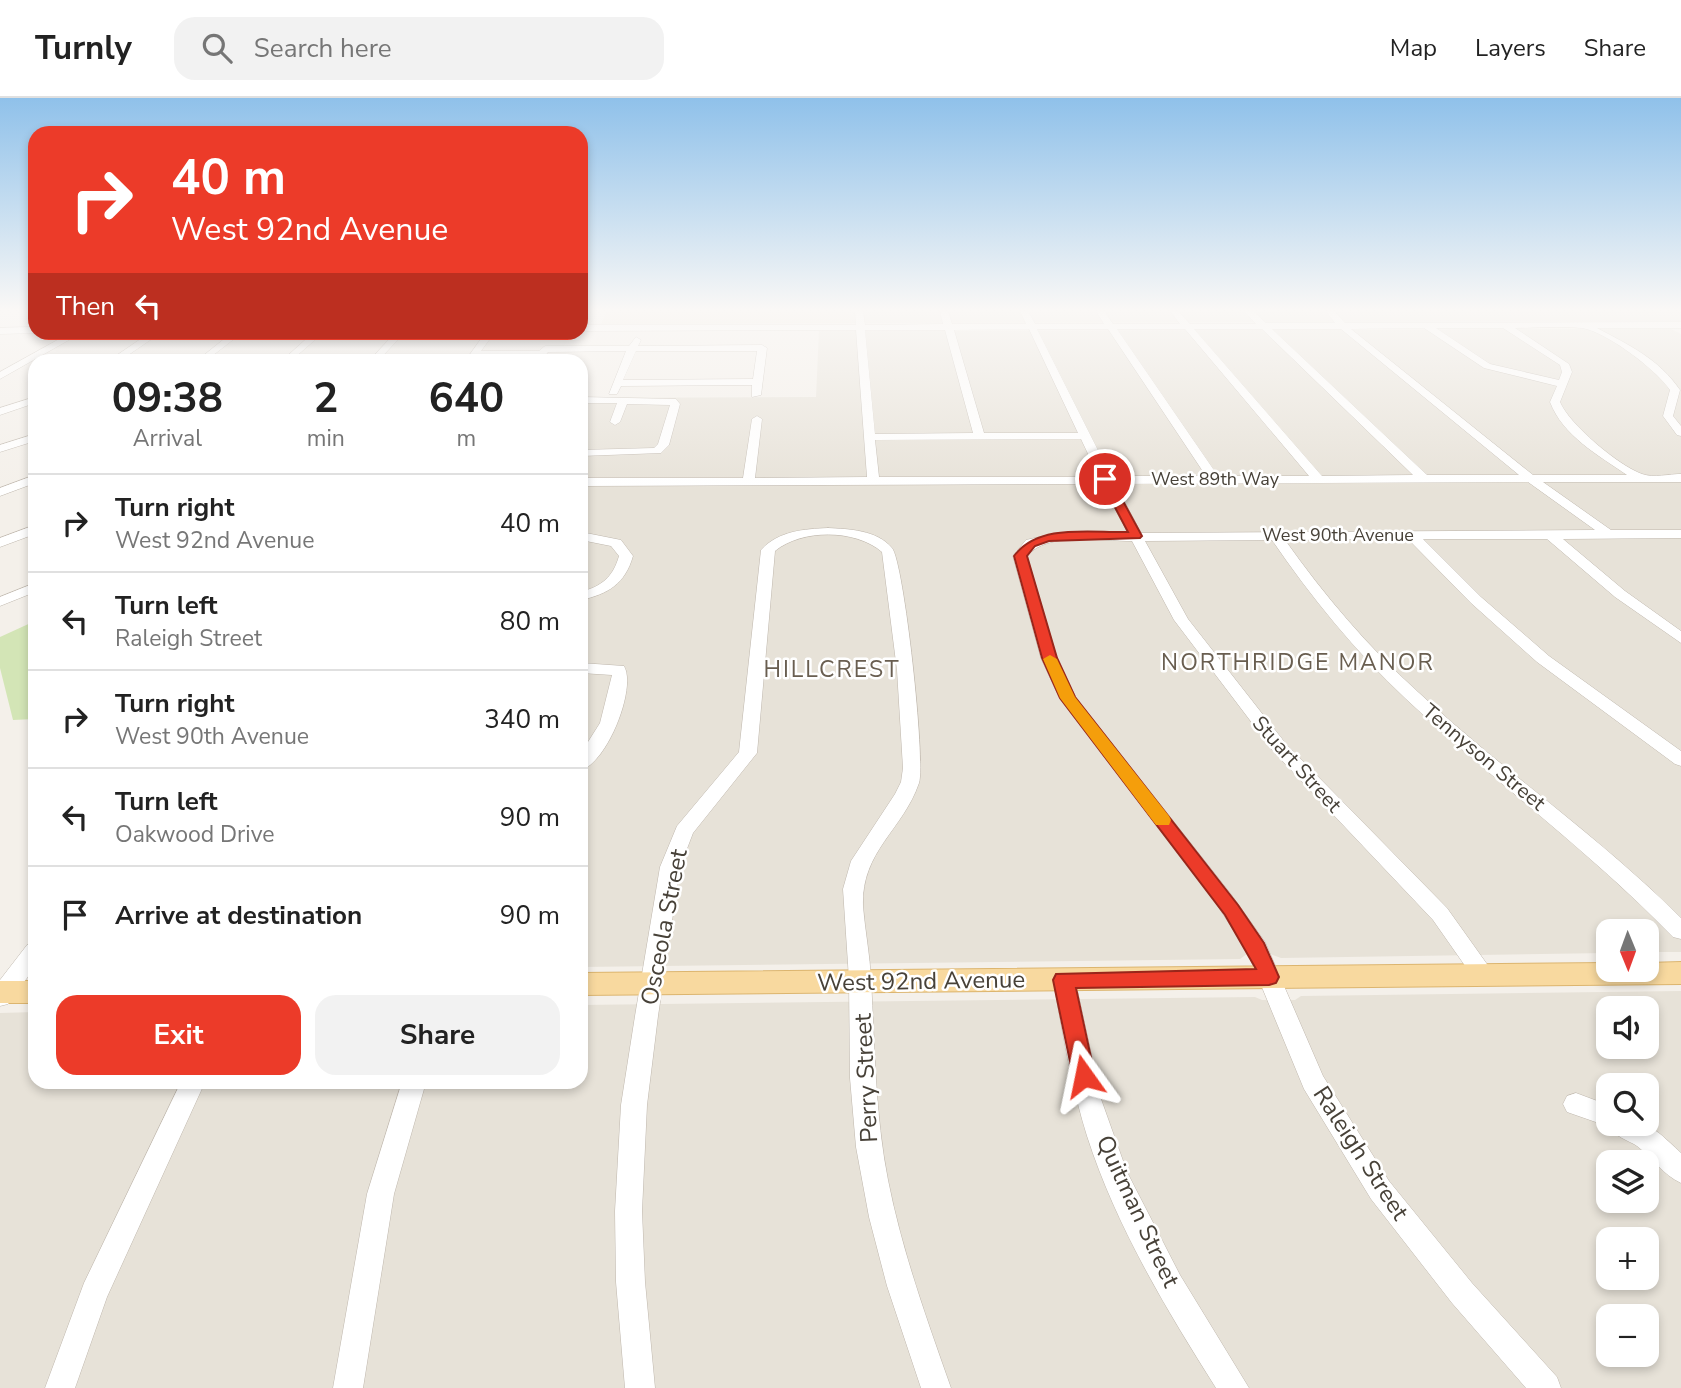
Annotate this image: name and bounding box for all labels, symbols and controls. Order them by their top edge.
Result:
search box [174,17,664,80]
text: Turnly [35,26,132,71]
icon: search [198,29,236,67]
text: Search here [254,31,392,66]
text: Map [1390,32,1437,64]
text: Layers [1475,32,1546,64]
text: Share [1584,32,1646,64]
text: 40 m [171,144,286,211]
icon: right [56,154,147,245]
text: West 92nd Avenue [171,208,448,251]
icon: left [129,287,167,325]
text: Then [56,289,115,324]
text: 09:38 [112,370,223,427]
text: 2 [313,370,338,427]
text: 640 [429,370,504,427]
text: Arrival [133,423,202,454]
text: min [307,423,345,454]
text: m [457,423,476,454]
pin [1075,449,1135,509]
icon: arrive [1086,460,1124,498]
street label: West 89th Way [1151,467,1280,491]
text: Turn right [115,490,234,525]
icon: right [56,504,94,542]
text: 40 m [500,506,560,541]
street label: West 90th Avenue [1262,523,1414,547]
text: West 92nd Avenue [115,525,314,556]
text: Turn left [115,588,218,623]
icon: left [56,602,94,640]
text: 80 m [500,604,560,639]
text: Raleigh Street [115,623,262,654]
district label: NORTHRIDGE MANOR [1161,647,1435,678]
district label: HILLCREST [763,654,901,685]
text: Turn right [115,686,234,721]
street label: Tennyson Street [1416,697,1552,817]
icon: right [56,700,94,738]
text: 340 m [484,702,560,737]
street label: Stuart Street [1246,710,1348,819]
text: West 90th Avenue [115,721,309,752]
text: Turn left [115,784,218,819]
icon: left [56,798,94,836]
text: 90 m [500,800,560,835]
text: Oakwood Drive [115,819,275,850]
street label: Osceola Street [633,846,695,1008]
icon: arrive [56,896,94,934]
text: Arrive at destination [115,898,362,933]
text: 90 m [500,898,560,933]
north arrow [1596,919,1659,982]
map controls [1596,919,1659,1367]
street label: West 92nd Avenue [817,963,1025,999]
button: Exit [56,995,301,1075]
button: Share [315,995,560,1075]
button: sound [1596,996,1659,1059]
street label: Perry Street [847,1012,885,1143]
position arrow [1047,1039,1121,1113]
button: search [1596,1073,1659,1136]
street label: Raleigh Street [1306,1080,1417,1227]
street label: Quitman Street [1089,1130,1187,1293]
button: layers [1596,1150,1659,1213]
button: + [1596,1227,1659,1290]
button: − [1596,1304,1659,1367]

